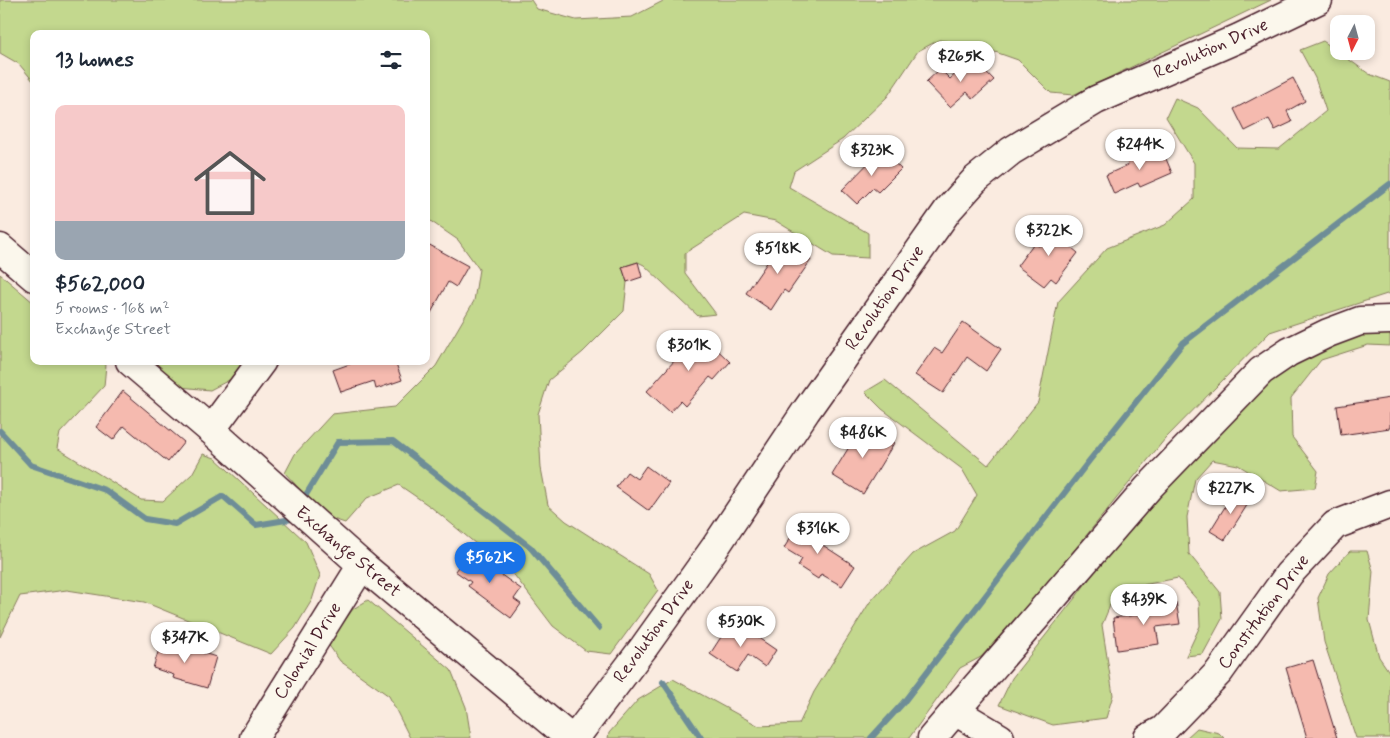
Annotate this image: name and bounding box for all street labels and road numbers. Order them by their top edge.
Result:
street label: Revolution Drive [1150,13,1272,85]
street label: Revolution Drive [840,241,930,355]
street label: Exchange Street [289,501,406,605]
street label: Constitution Drive [1213,549,1315,675]
street label: Revolution Drive [608,574,700,688]
street label: Colonial Drive [269,598,347,704]

